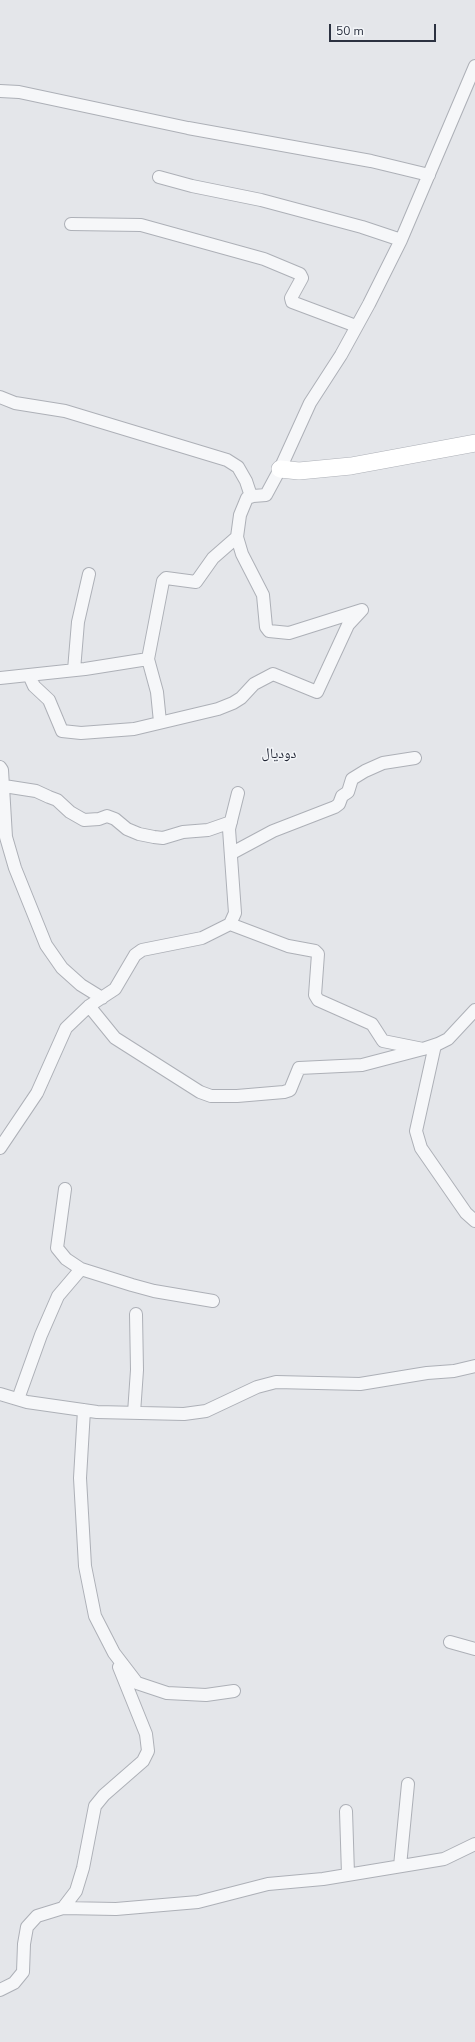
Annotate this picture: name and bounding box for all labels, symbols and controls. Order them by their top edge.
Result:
scale bar [331,16,438,42]
text: 50 m [336,23,364,39]
district label: دودیال [262,747,296,763]

